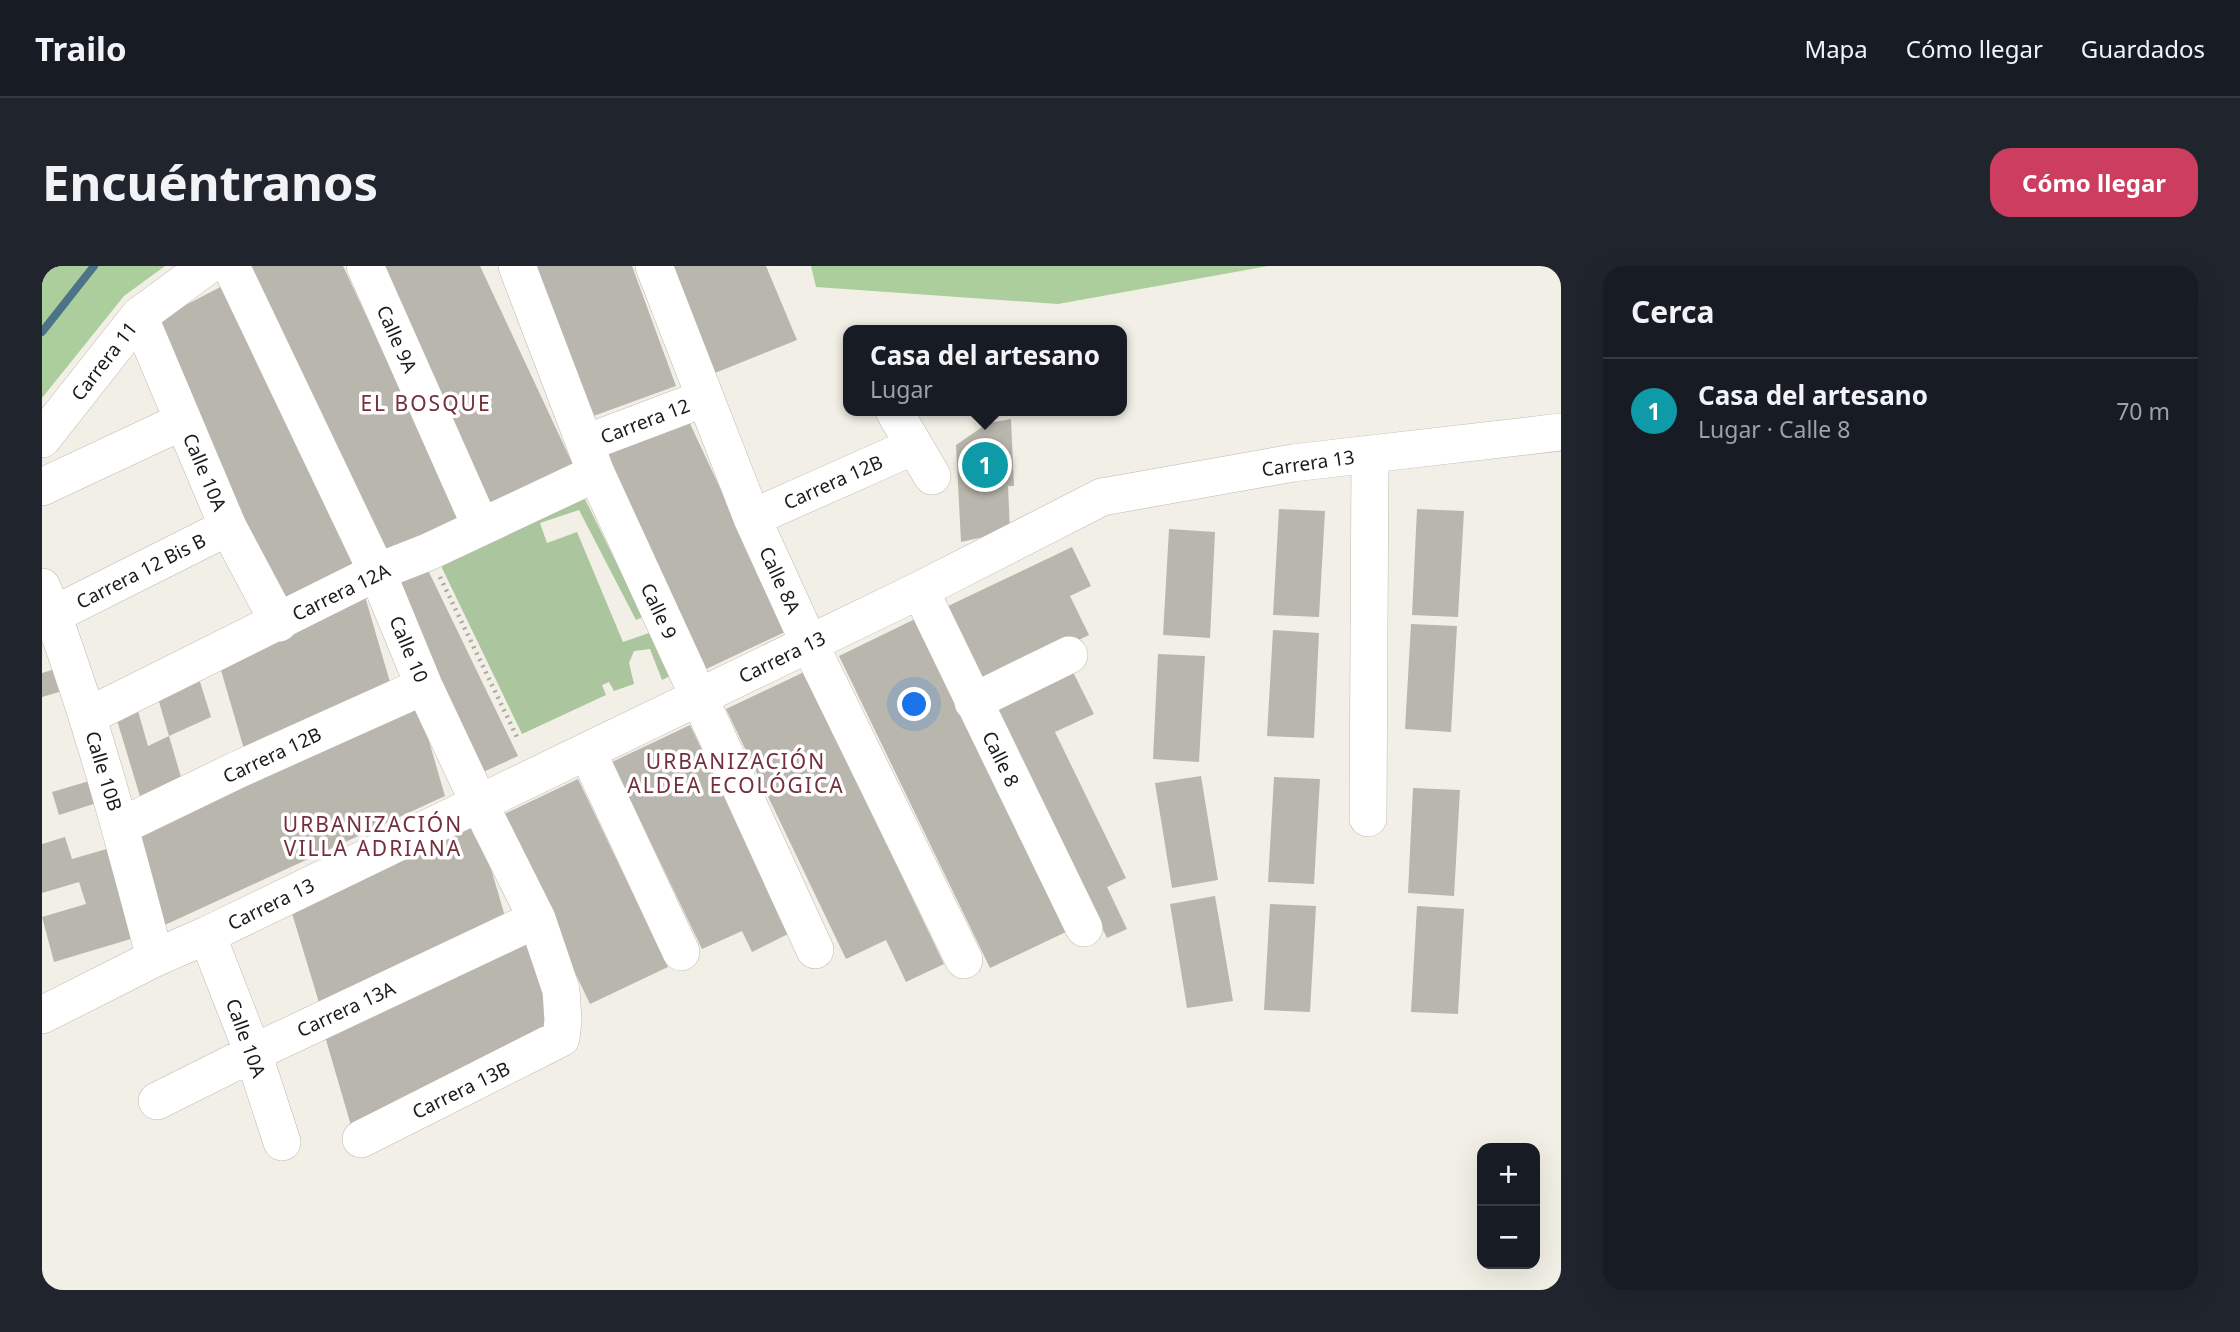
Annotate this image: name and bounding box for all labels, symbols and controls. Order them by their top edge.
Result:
text: Trailo [35,26,127,71]
text: Mapa [1804,32,1868,65]
text: Cómo llegar [1906,32,2043,65]
text: Guardados [2081,32,2205,65]
button: Cómo llegar [1990,148,2198,217]
text: Encuéntranos [42,149,378,215]
text: Cerca [1631,291,1714,332]
street label: Calle 9A [371,301,424,378]
street label: Carrera 11 [65,316,143,406]
popup [843,325,1127,416]
text: Casa del artesano [870,337,1100,373]
text: Lugar [870,373,933,405]
text: Casa del artesano [1698,377,1928,413]
district label: EL BOSQUE [360,389,492,417]
street label: Carrera 12 [597,392,693,450]
text: 1 [1647,395,1661,427]
text: 70 m [2116,395,2170,427]
text: Lugar · Calle 8 [1698,413,1850,445]
street label: Calle 10A [177,429,233,516]
pin: 1 [962,439,1008,491]
street label: Carrera 13 [1260,444,1356,482]
street label: Carrera 12B [779,449,887,515]
street label: Carrera 12 Bis B [72,527,210,615]
street label: Calle 8A [753,542,807,619]
street label: Carrera 12A [288,557,395,627]
street label: Calle 9 [635,579,683,643]
street label: Calle 10 [383,612,435,686]
street label: Carrera 13 [734,625,830,689]
your location [897,687,931,721]
street label: Carrera 12B [219,721,325,789]
street label: Calle 8 [976,727,1026,791]
street label: Calle 10B [80,728,128,814]
district label: URBANIZACIÓN ALDEA ECOLÓGICA [627,747,845,799]
district label: URBANIZACIÓN VILLA ADRIANA [283,810,463,862]
street label: Carrera 13 [223,872,319,936]
street label: Carrera 13A [293,975,400,1043]
street label: Calle 10A [220,995,273,1082]
street label: Carrera 13B [408,1055,514,1125]
map controls [1477,1143,1540,1269]
button: + [1477,1143,1540,1206]
button: − [1477,1206,1540,1269]

